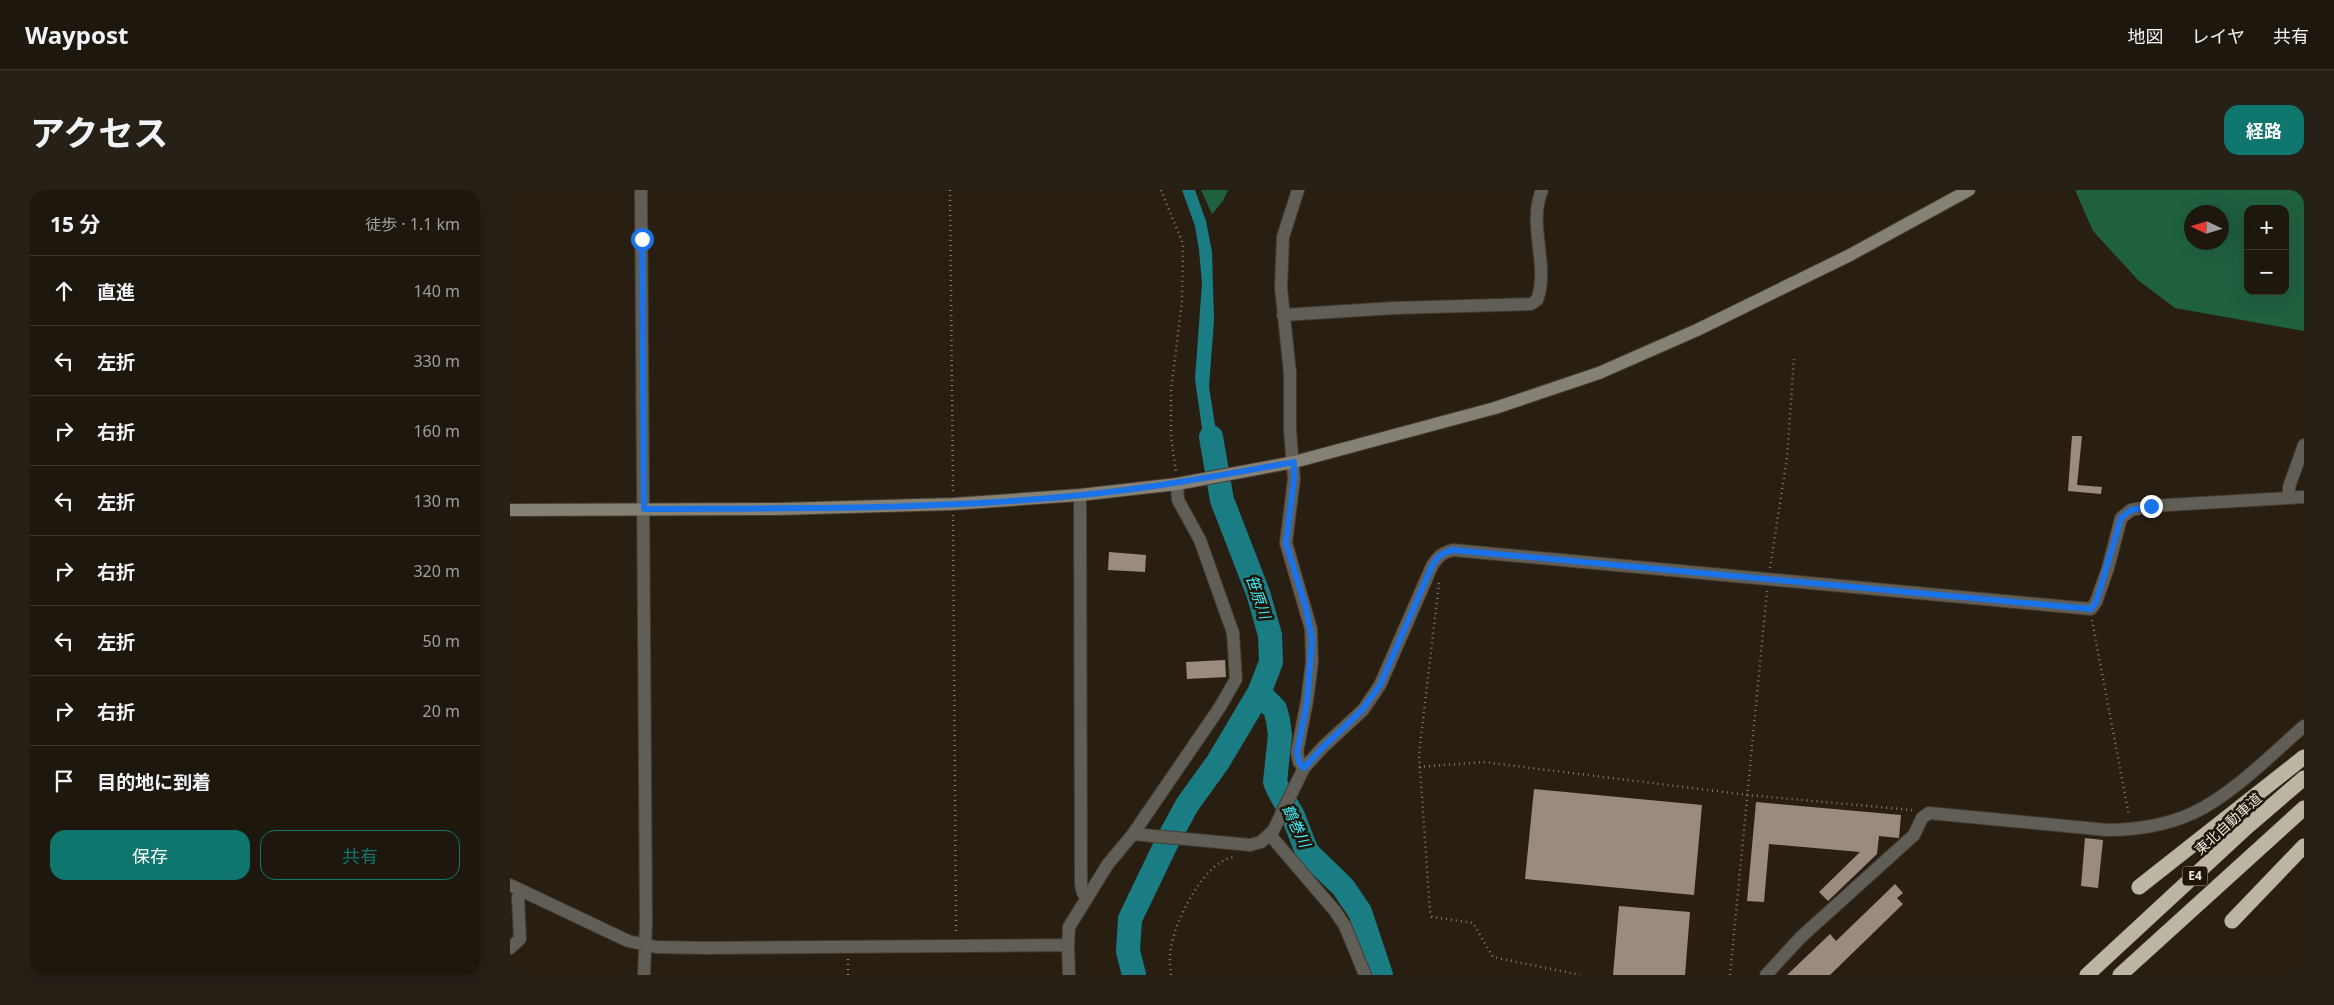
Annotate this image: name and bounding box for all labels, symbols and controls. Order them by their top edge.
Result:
text: Waypost [25,18,128,51]
text: 地図 [2128,24,2164,48]
text: レイヤ [2192,24,2245,48]
text: 共有 [2273,24,2309,48]
button: 経路 [2224,105,2304,155]
text: アクセス [30,109,168,156]
north arrow [2184,205,2229,250]
map controls [2244,205,2289,295]
button: + [2244,205,2289,250]
text: 15 分 [50,210,100,238]
text: 徒歩 · 1.1 km [365,213,460,235]
route start [631,228,654,251]
button: − [2244,250,2289,295]
icon: ahead [50,277,78,305]
text: 直進 [97,279,135,305]
text: 140 m [413,280,460,302]
icon: left [50,347,78,375]
text: 左折 [97,349,135,375]
text: 330 m [413,350,460,372]
icon: right [50,417,78,445]
text: 右折 [97,419,135,445]
text: 160 m [413,420,460,442]
icon: left [50,487,78,515]
text: 左折 [97,489,135,515]
text: 130 m [413,490,460,512]
route end [2140,495,2163,518]
icon: right [50,557,78,585]
text: 右折 [97,559,135,585]
text: 320 m [413,560,460,582]
water label: 笹原川 [1242,572,1276,623]
icon: left [50,627,78,655]
text: 左折 [97,629,135,655]
text: 50 m [423,630,460,652]
icon: right [50,697,78,725]
text: 右折 [97,699,135,725]
text: 20 m [423,700,460,722]
icon: arrive [50,767,78,795]
text: 目的地に到着 [97,769,211,795]
street label: 東北自動車道 [2190,788,2265,859]
water label: 鶴巻川 [1278,801,1316,852]
button: 保存 [50,830,250,880]
button: 共有 [260,830,460,880]
road number: E4 [2182,866,2208,886]

